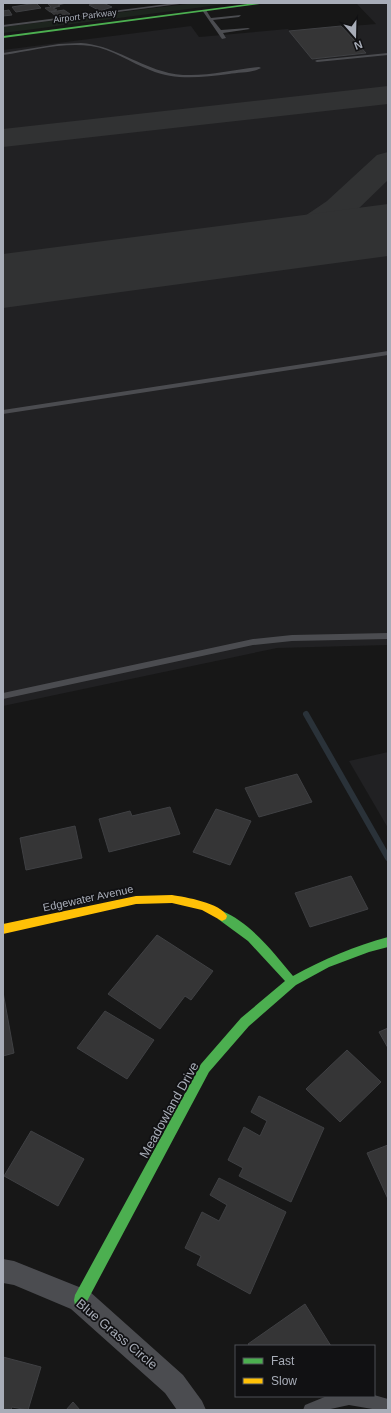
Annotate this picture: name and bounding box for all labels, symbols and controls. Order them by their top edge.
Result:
street label: Airport Parkway [53,7,118,25]
north arrow [335,16,375,56]
text: N [353,38,364,52]
street label: Edgewater Avenue [42,883,134,913]
street label: Meadowland Drive [136,1059,202,1161]
street label: Blue Grass Circle [73,1296,161,1372]
legend [235,1345,375,1397]
text: Fast [271,1354,295,1368]
text: Slow [271,1374,297,1388]

